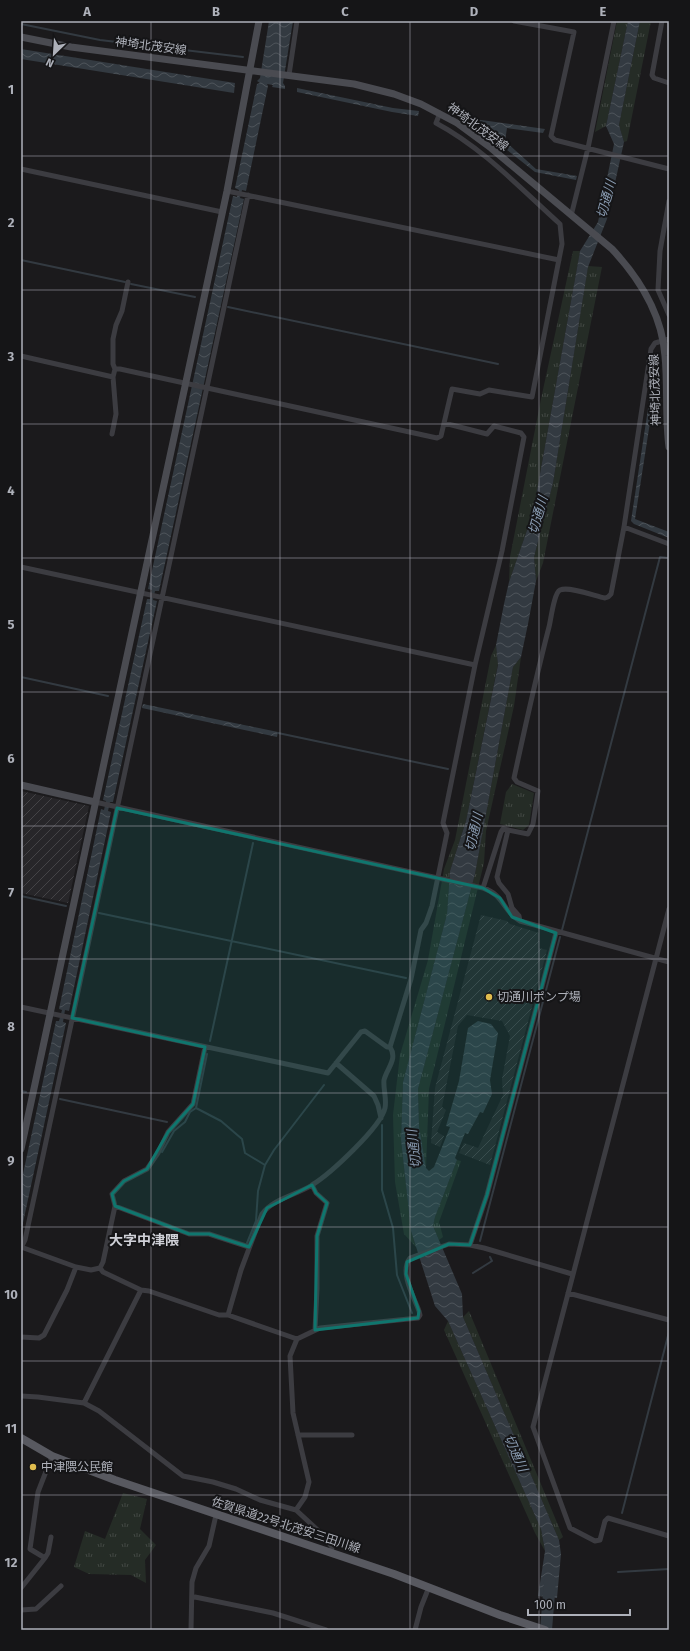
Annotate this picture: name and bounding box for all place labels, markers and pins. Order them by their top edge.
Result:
place label: 切通川ポンプ場 [497,990,581,1004]
marker: 切通川ポンプ場 [484,992,494,1002]
place label: 中津隈公民館 [41,1460,113,1474]
marker: 中津隈公民館 [28,1462,38,1472]

